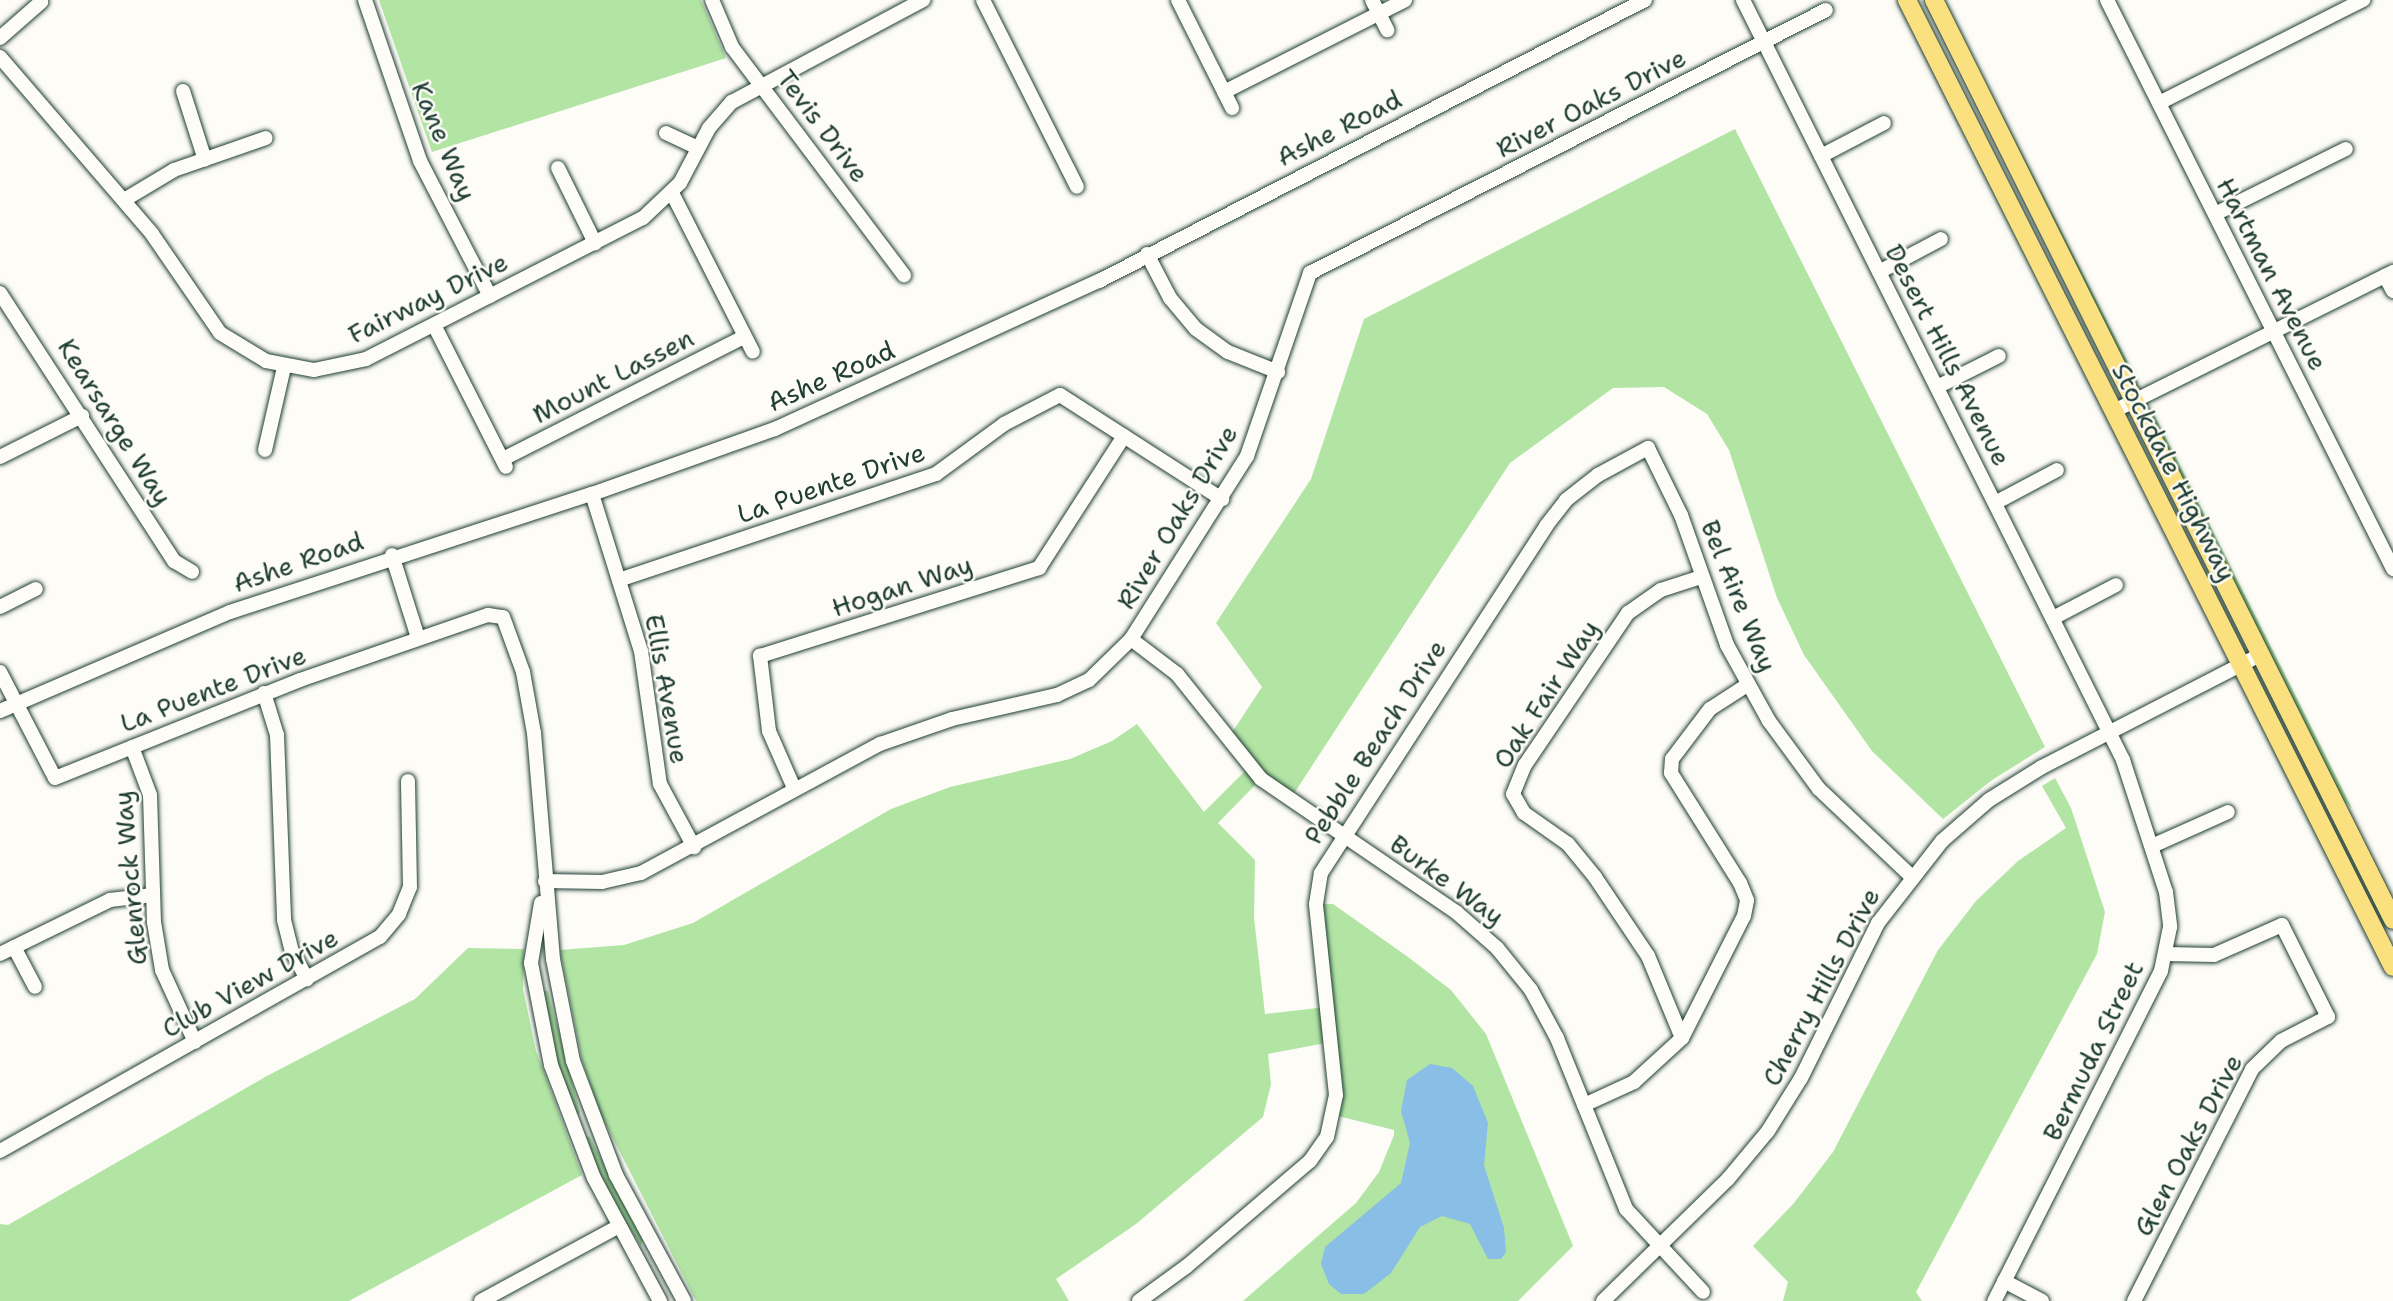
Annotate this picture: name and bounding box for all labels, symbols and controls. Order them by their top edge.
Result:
street label: River Oaks Drive [1491,42,1691,164]
street label: Tevis Drive [770,63,876,189]
street label: Kane Way [405,77,483,205]
street label: Ashe Road [1271,83,1407,173]
street label: Hartman Avenue [2210,173,2334,375]
street label: Desert Hills Avenue [1879,239,2017,471]
street label: Fairway Drive [343,246,513,350]
street label: Mount Lassen [527,322,699,430]
street label: Kearsarge Way [51,333,179,511]
street label: Ashe Road [763,334,899,418]
street label: Stockdale Highway [2105,358,2243,586]
street label: River Oaks Drive [1110,420,1244,614]
street label: La Puente Drive [733,436,929,530]
street label: Bel Aire Way [1694,516,1784,676]
street label: Ashe Road [229,525,367,599]
street label: Hogan Way [828,549,976,623]
street label: Ellis Avenue [638,612,696,766]
street label: Oak Fair Way [1486,614,1606,774]
street label: Pebble Beach Drive [1297,634,1453,850]
street label: La Puente Drive [116,639,310,739]
street label: Glenrock Way [107,789,153,967]
street label: Burke Way [1384,828,1510,932]
street label: Cherry Hills Drive [1756,883,1886,1091]
street label: Club View Drive [157,922,343,1044]
street label: Bermuda Street [2036,956,2150,1146]
street label: Glen Oaks Drive [2127,1049,2249,1241]

